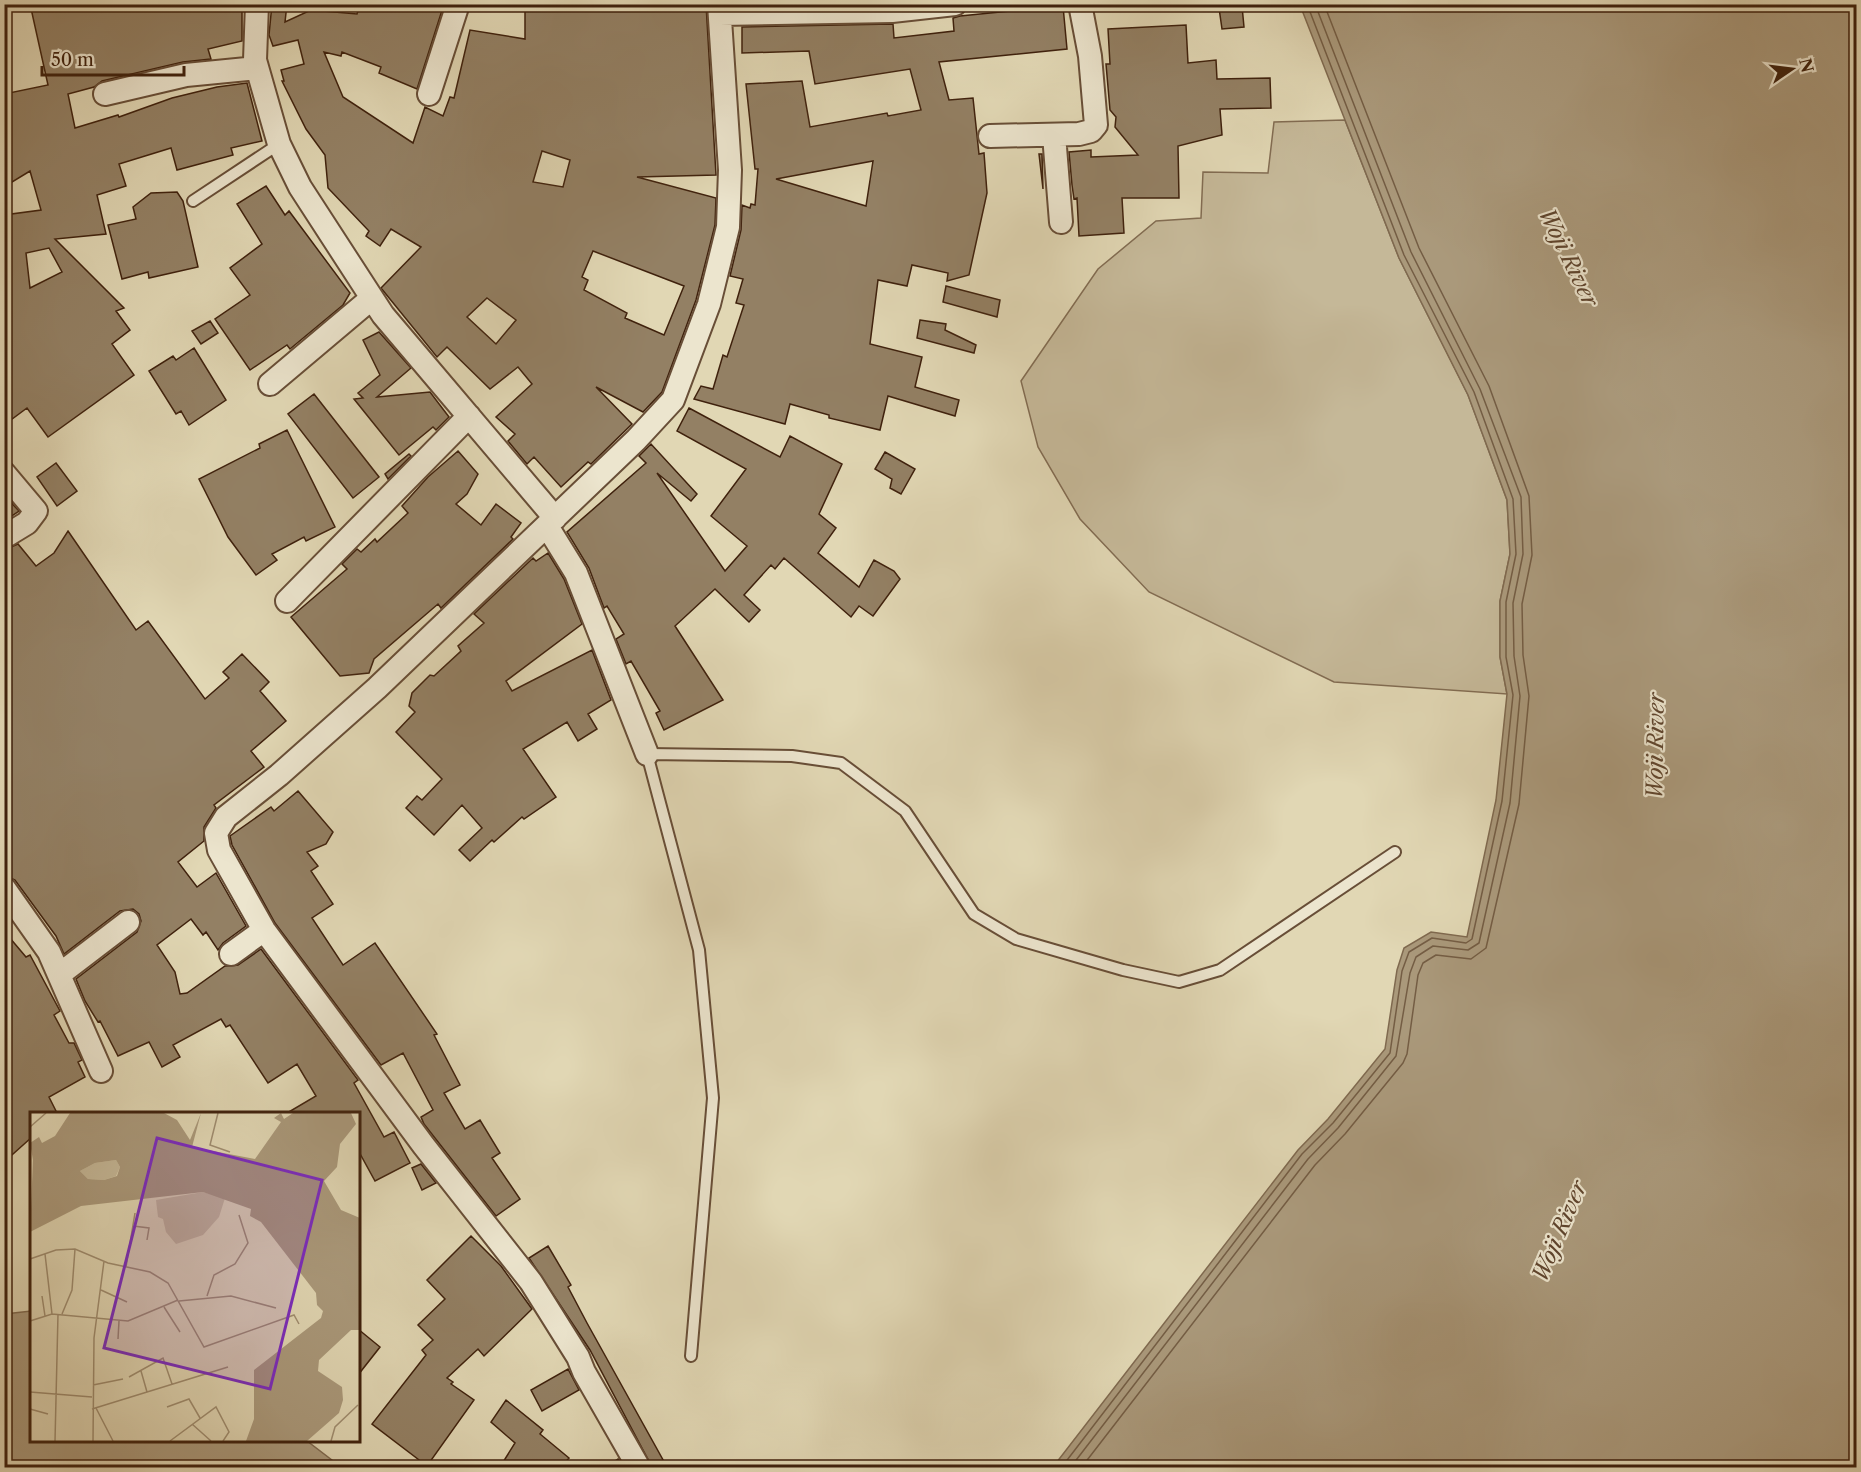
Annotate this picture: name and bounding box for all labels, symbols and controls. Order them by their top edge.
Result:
scale bar [42,39,184,77]
north arrow [1762,39,1822,99]
text: 50 m [51,49,94,71]
text: N [1795,56,1818,75]
water label: Woji River [1533,203,1605,313]
water label: Woji River [1641,691,1670,800]
inset map [30,1112,360,1442]
water label: Woji River [1526,1175,1593,1286]

